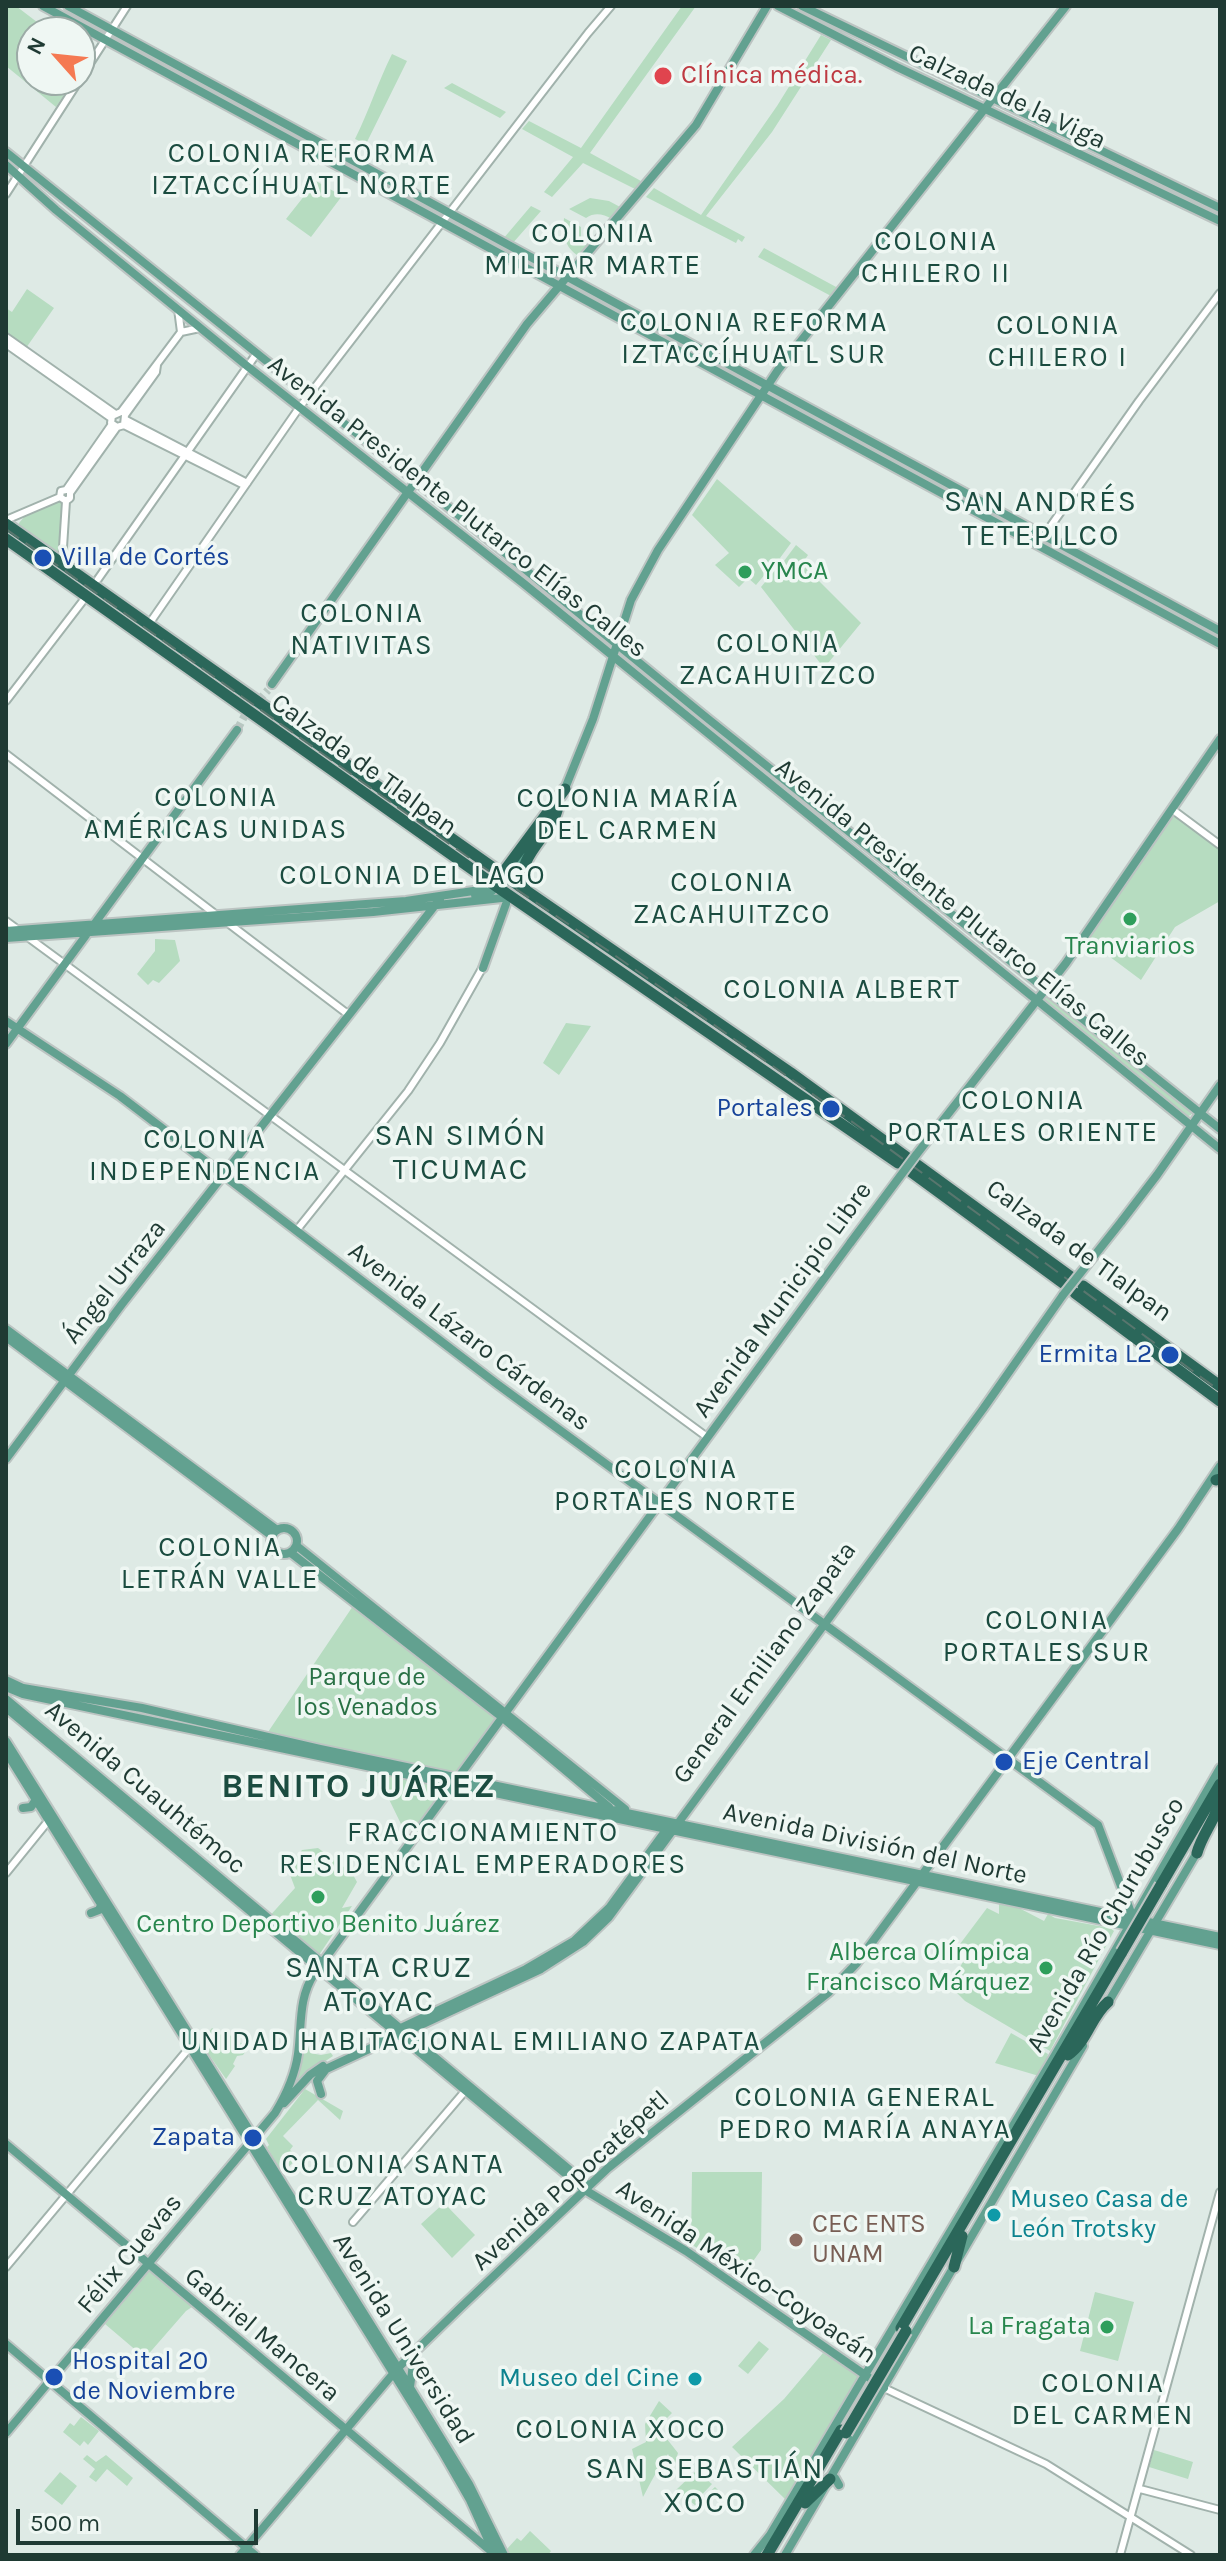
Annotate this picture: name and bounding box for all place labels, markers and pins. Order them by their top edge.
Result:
place label: Clínica médica. [681,60,863,92]
marker: Clínica médica. [652,65,674,87]
place label: Villa de Cortés [61,542,230,574]
marker: Villa de Cortés [32,547,54,569]
place label: YMCA [761,556,828,588]
marker: YMCA [736,563,754,581]
marker: Tranviarios [1121,910,1139,928]
place label: Tranviarios [1065,931,1195,963]
place label: Portales [717,1093,813,1125]
marker: Portales [820,1098,842,1120]
place label: Ermita L2 [1038,1339,1152,1371]
marker: Ermita L2 [1159,1344,1181,1366]
place label: Eje Central [1022,1746,1150,1778]
marker: Eje Central [993,1751,1015,1773]
marker: Centro Deportivo Benito Juárez [309,1888,327,1906]
place label: Centro Deportivo Benito Juárez [136,1909,500,1941]
place label: Alberca Olímpica Francisco Márquez [806,1937,1030,1998]
marker: Alberca Olímpica Francisco Márquez [1037,1959,1055,1977]
place label: Zapata [152,2122,235,2154]
marker: Zapata [242,2127,264,2149]
place label: Museo Casa de León Trotsky [1010,2184,1188,2246]
marker: Museo Casa de León Trotsky [985,2206,1003,2224]
place label: CEC ENTS UNAM [812,2209,926,2270]
marker: CEC ENTS UNAM [787,2231,805,2249]
place label: La Fragata [968,2311,1091,2343]
marker: La Fragata [1098,2318,1116,2336]
place label: Hospital 20 de Noviembre [72,2346,236,2408]
place label: Museo del Cine [499,2363,679,2395]
marker: Hospital 20 de Noviembre [43,2366,65,2388]
marker: Museo del Cine [686,2370,704,2388]

